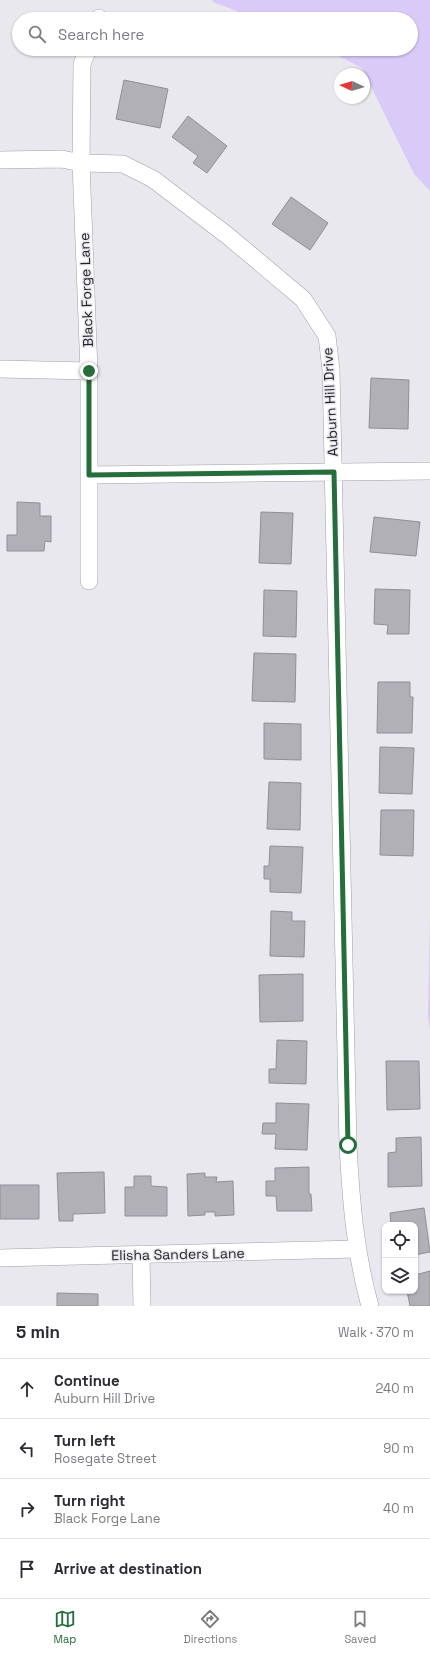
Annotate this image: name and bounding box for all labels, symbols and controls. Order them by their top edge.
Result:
search box [12,12,418,56]
icon: search [26,23,48,45]
text: Search here [58,25,144,44]
north arrow [334,68,370,104]
street label: Black Forge Lane [75,232,97,348]
street label: Auburn Hill Drive [318,347,342,457]
route end [80,362,98,380]
route start [339,1136,357,1154]
map controls [382,1222,418,1294]
button: locate [382,1222,418,1258]
street label: Elisha Sanders Lane [111,1244,245,1264]
button: layers [382,1258,418,1294]
text: 5 min [16,1321,60,1343]
text: Walk · 370 m [338,1324,414,1341]
text: Continue [54,1371,120,1390]
icon: ahead [16,1378,38,1400]
text: 240 m [376,1380,414,1397]
text: Auburn Hill Drive [54,1390,155,1407]
text: Turn left [54,1431,116,1450]
icon: left [16,1438,38,1460]
text: 90 m [383,1440,414,1457]
text: Rosegate Street [54,1450,157,1467]
text: Turn right [54,1491,125,1510]
icon: right [16,1498,38,1520]
text: 40 m [383,1500,414,1517]
text: Black Forge Lane [54,1510,160,1527]
icon: arrive [16,1558,38,1580]
text: Arrive at destination [54,1559,202,1578]
tab: Map [54,1608,76,1646]
tab: Directions [183,1608,237,1646]
tab: Saved [344,1608,376,1646]

